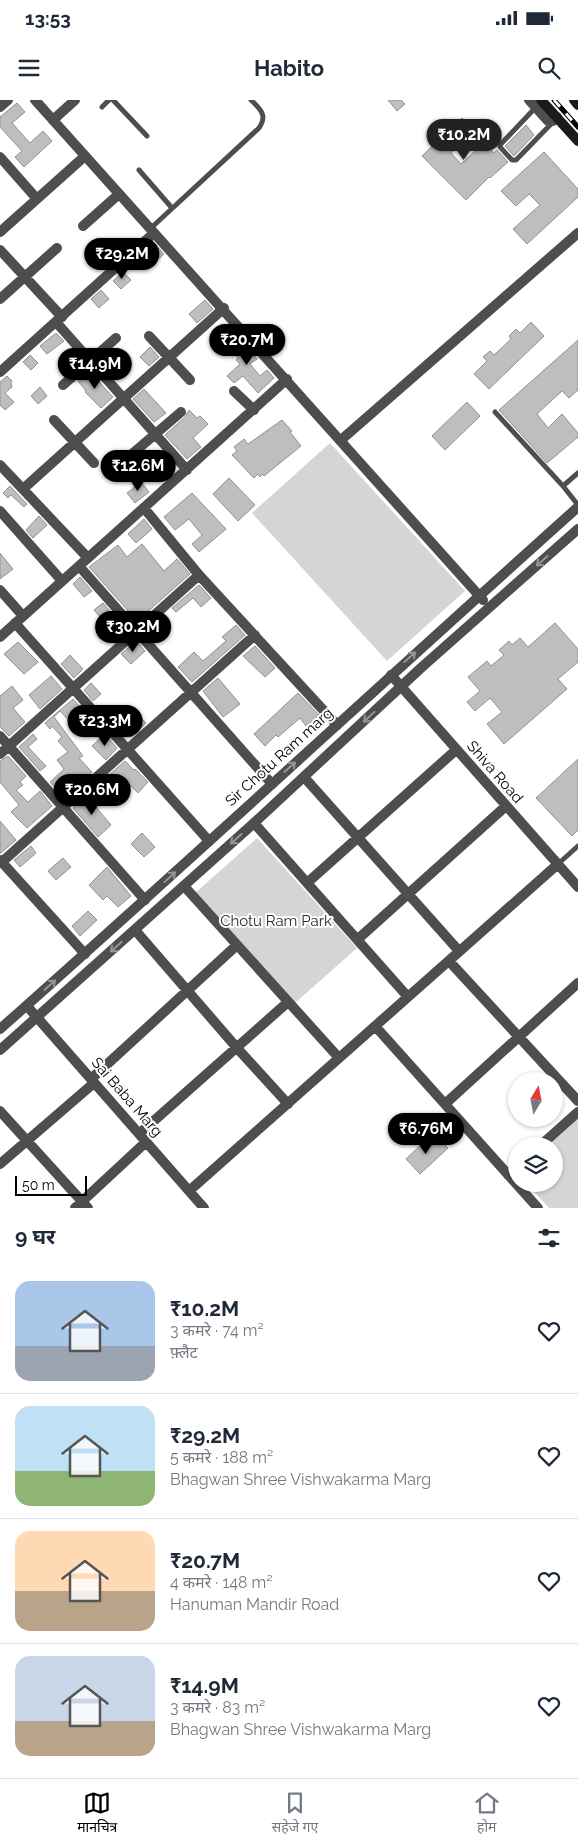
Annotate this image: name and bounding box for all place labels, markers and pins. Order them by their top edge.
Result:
pin: ₹10.2M [423,118,505,161]
pin: ₹29.2M [81,238,163,280]
pin: ₹20.7M [206,324,288,366]
pin: ₹14.9M [54,348,136,390]
pin: ₹12.6M [97,450,179,492]
pin: ₹30.2M [92,610,174,653]
pin: ₹23.3M [64,704,146,747]
pin: ₹20.6M [51,774,133,816]
pin: ₹6.76M [385,1112,467,1155]

